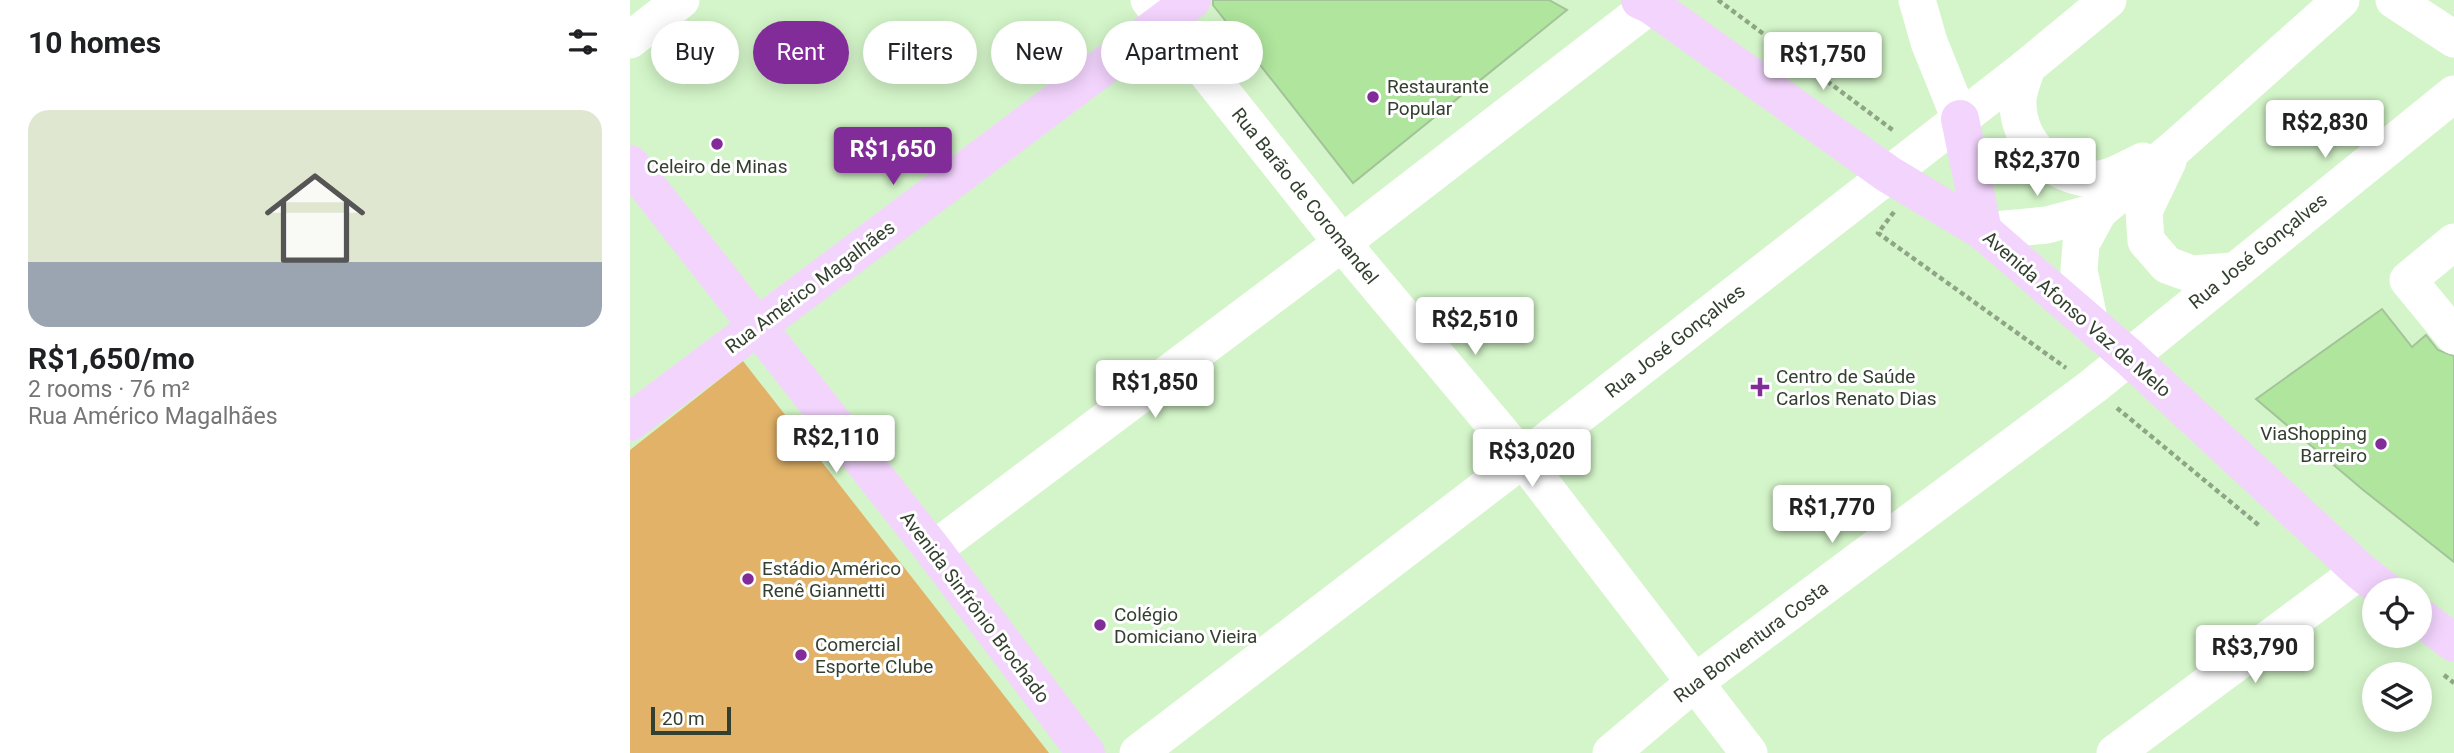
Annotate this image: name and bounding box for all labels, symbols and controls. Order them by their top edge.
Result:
chip: Buy [651,21,739,84]
chip: Rent [753,21,849,84]
chip: Filters [863,21,977,84]
chip: New [991,21,1087,84]
chip: Apartment [1101,21,1263,84]
icon: filters [564,23,602,61]
text: 10 homes [28,25,161,60]
pin: R$1,750 [1758,32,1888,92]
text: R$1,750 [1780,41,1866,68]
place label: Restaurante Popular [1387,75,1489,120]
marker: Restaurante Popular [1365,89,1381,105]
pin: R$2,830 [2260,100,2390,160]
street label: Rua Barão de Coromandel [1227,103,1383,289]
text: R$2,830 [2282,109,2368,136]
pin: R$1,650 [828,128,958,187]
marker: Celeiro de Minas [709,136,725,152]
text: R$1,650 [850,136,936,163]
pin: R$2,370 [1972,138,2102,198]
text: R$2,370 [1994,147,2080,174]
icon: home [252,155,378,281]
place label: Celeiro de Minas [647,155,787,178]
street label: Rua José Gonçalves [2184,188,2332,314]
street label: Rua Américo Magalhães [721,216,899,358]
street label: Avenida Afonso Vaz de Melo [1978,226,2176,402]
street label: Rua José Gonçalves [1600,279,1750,403]
pin: R$2,510 [1410,298,1540,357]
text: R$2,510 [1432,306,1518,333]
text: R$1,650/mo [28,341,195,376]
pin: R$1,850 [1090,360,1220,420]
place label: Centro de Saúde Carlos Renato Dias [1776,365,1937,410]
text: R$1,850 [1112,369,1198,396]
text: 2 rooms · 76 m² [28,376,190,403]
marker: Centro de Saúde Carlos Renato Dias [1750,377,1770,397]
text: Rua Américo Magalhães [28,403,278,430]
pin: R$2,110 [771,416,901,475]
place label: ViaShopping Barreiro [2260,422,2367,467]
text: R$2,110 [793,424,879,451]
pin: R$3,020 [1467,430,1597,489]
marker: ViaShopping Barreiro [2373,436,2389,452]
text: R$3,020 [1489,438,1575,465]
pin: R$1,770 [1767,486,1897,545]
text: R$1,770 [1789,494,1875,521]
street label: Avenida Sinfrônio Brochado [895,507,1055,707]
place label: Estádio Américo Renê Giannetti [762,557,901,602]
marker: Estádio Américo Renê Giannetti [740,571,756,587]
street label: Rua Bonventura Costa [1669,576,1833,708]
map controls [2362,578,2432,732]
button: locate [2362,578,2432,648]
place label: Colégio Domiciano Vieira [1114,603,1257,648]
marker: Colégio Domiciano Vieira [1092,617,1108,633]
pin: R$3,790 [2190,626,2320,685]
place label: Comercial Esporte Clube [815,633,933,678]
text: R$3,790 [2212,634,2298,661]
marker: Comercial Esporte Clube [793,647,809,663]
button: layers [2362,662,2432,732]
scale bar [651,704,732,736]
text: 20 m [662,707,705,730]

